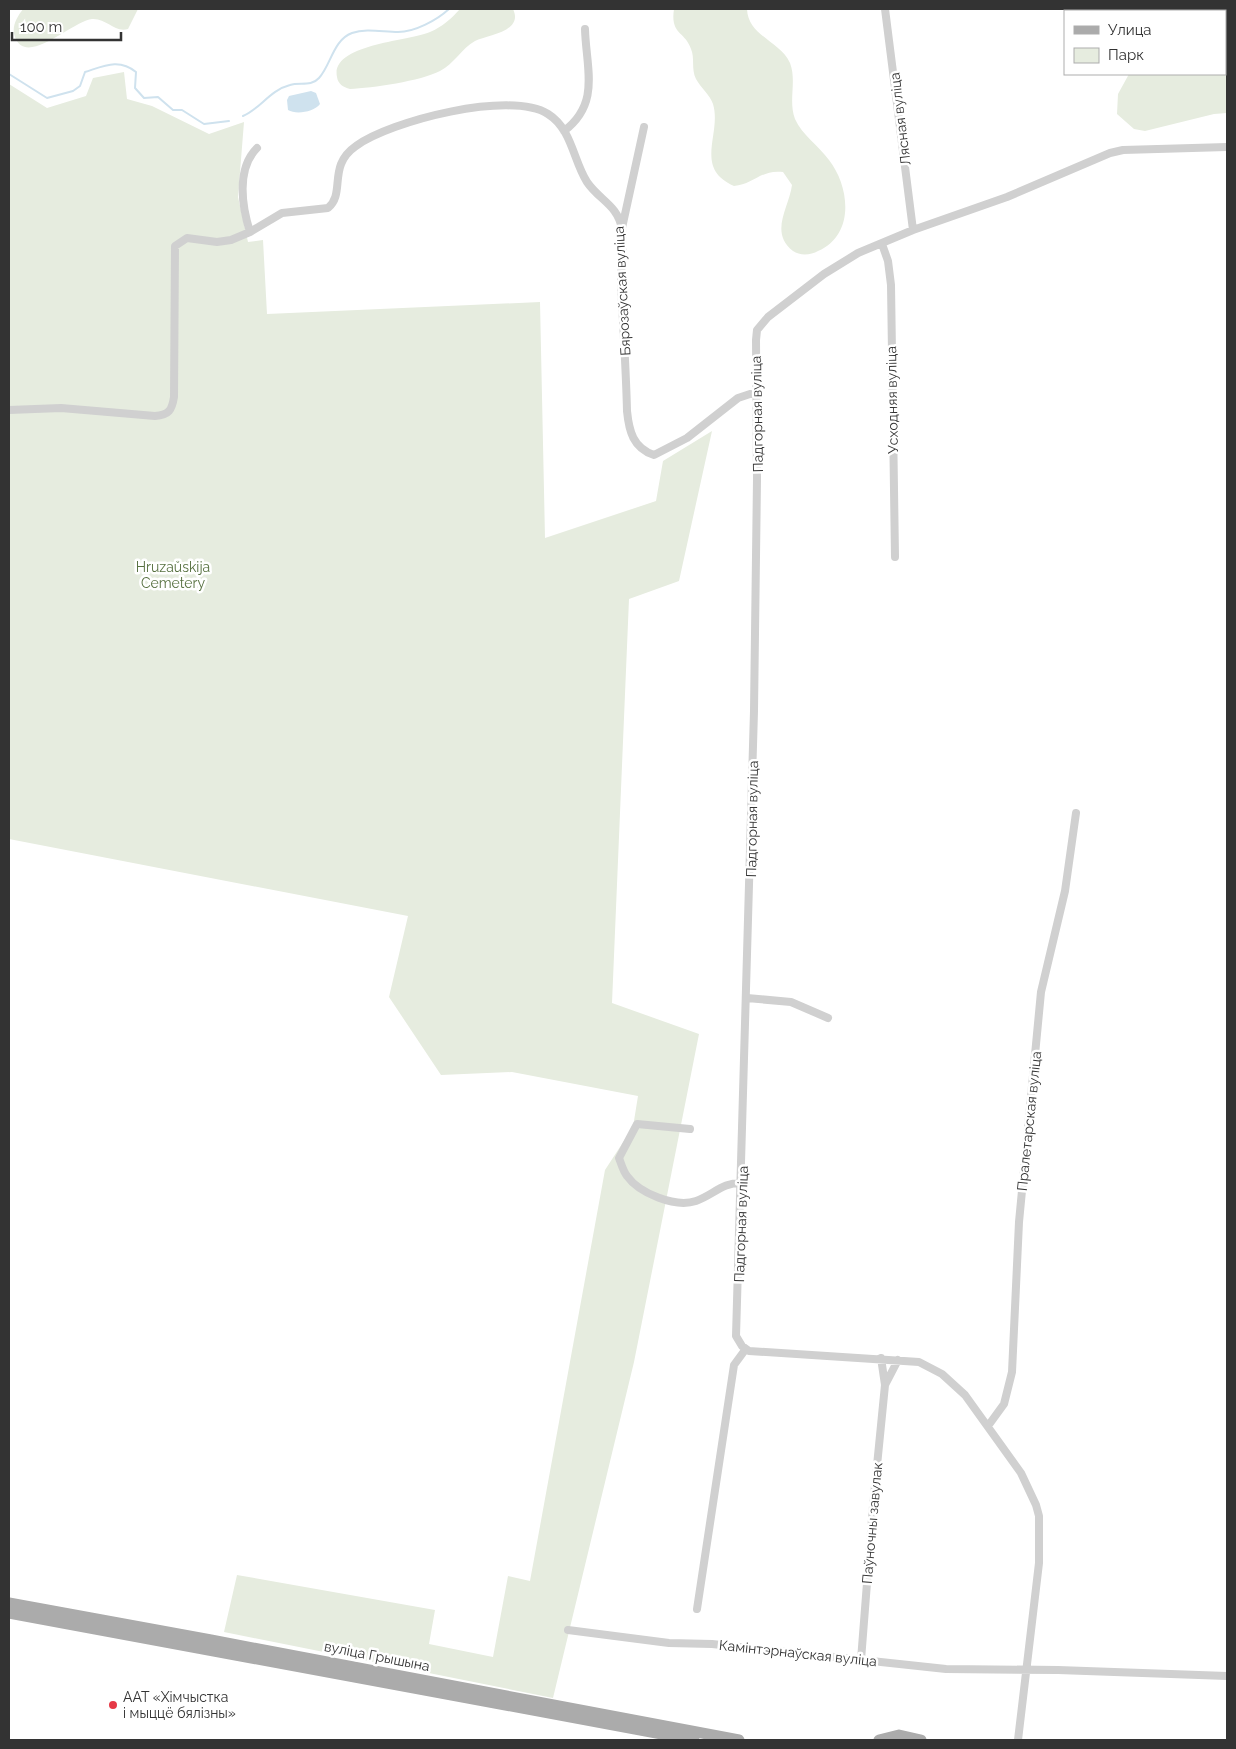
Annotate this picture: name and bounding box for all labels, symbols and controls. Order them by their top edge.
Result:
scale bar [12,10,121,42]
legend [1064,10,1226,75]
text: 100 m [20,18,62,36]
text: Улица [1108,21,1152,39]
text: Парк [1108,46,1144,64]
street label: Лясная вуліца [886,72,914,166]
street label: Бярозаўская вуліца [611,226,633,356]
street label: Усходняя вуліца [883,346,901,454]
street label: Падгорная вуліца [748,355,766,473]
park label: Hruzaŭskija Cemetery [136,559,210,591]
street label: Падгорная вуліца [743,760,761,878]
street label: Пралетарская вуліца [1014,1050,1044,1192]
street label: Падгорная вуліца [731,1165,751,1283]
street label: Паўночны завулак [859,1462,885,1584]
street label: Камінтэрнаўская вуліца [718,1637,878,1669]
street label: вуліца Грышына [323,1638,431,1674]
place label: ААТ «Хімчыстка і мыццё бялізны» [123,1689,236,1721]
marker: ААТ «Хімчыстка і мыццё бялізны» [107,1699,119,1711]

